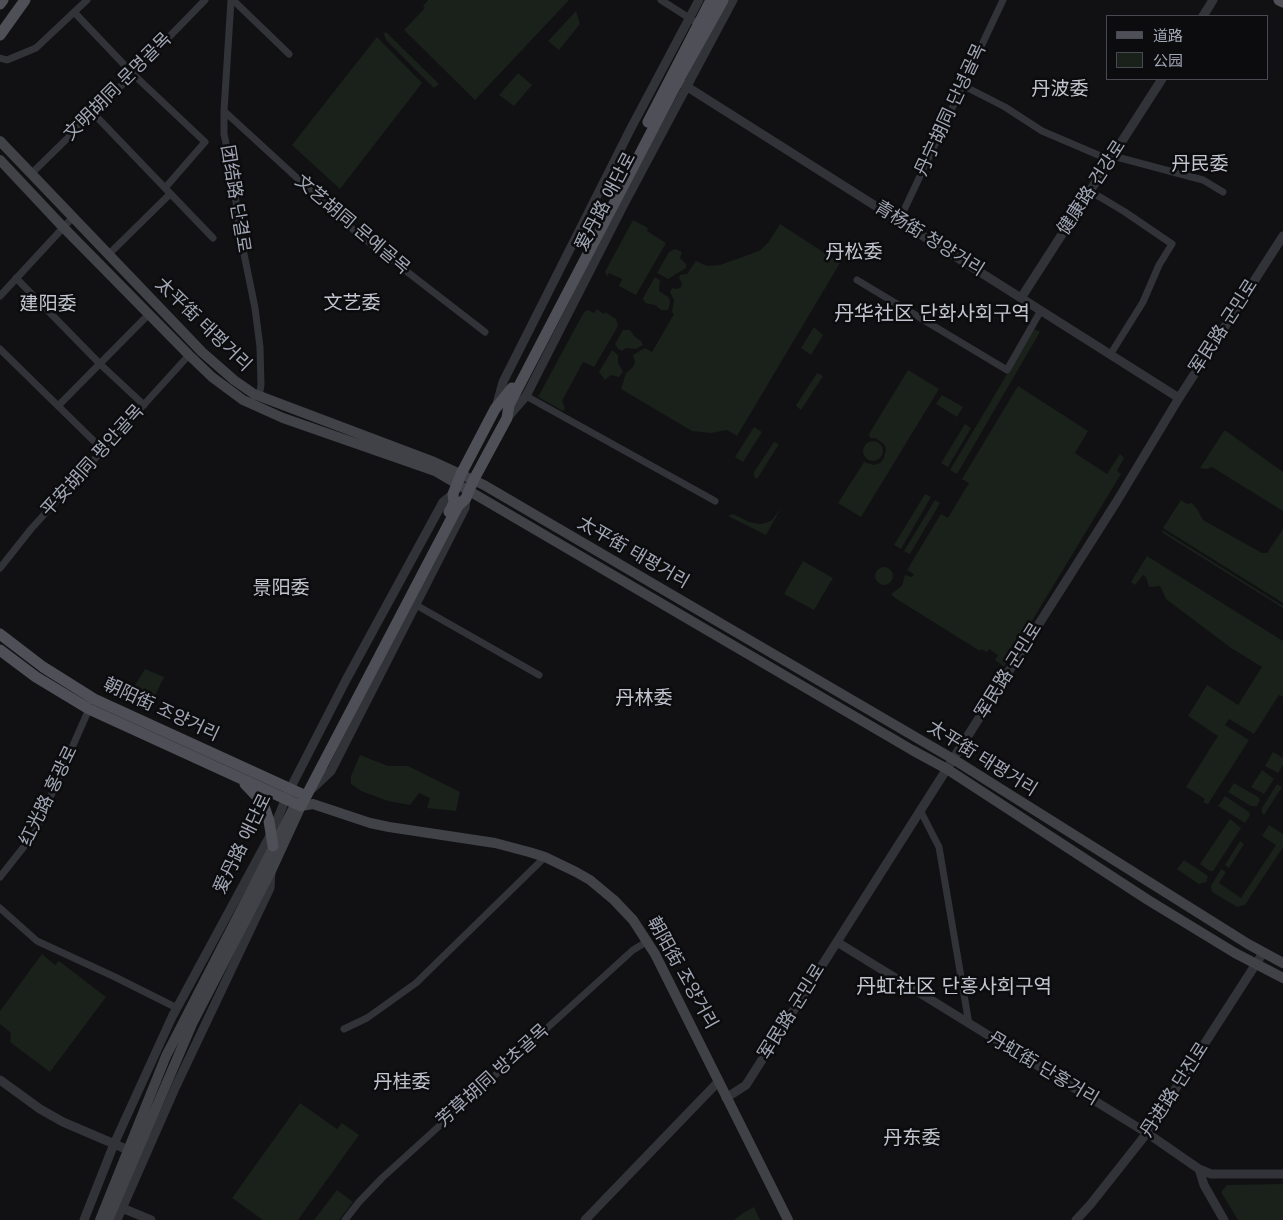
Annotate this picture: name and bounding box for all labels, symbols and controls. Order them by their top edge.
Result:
legend [1106,15,1268,80]
text: 道路 [1153,27,1183,44]
street label: 文明胡同 문명골목 [60,29,176,145]
street label: 丹宁胡同 단녕골목 [911,41,991,179]
text: 公园 [1153,52,1183,69]
district label: 丹波委 [1032,79,1088,101]
street label: 健康路 건강로 [1053,137,1131,239]
street label: 团结路 단결로 [216,144,254,254]
street label: 爱丹路 애단로 [571,149,641,255]
district label: 丹民委 [1172,154,1228,176]
street label: 文艺胡同 문예골목 [290,171,414,279]
street label: 青杨街 청양거리 [870,197,988,281]
district label: 丹松委 [826,242,882,264]
street label: 太平街 태평거리 [150,274,256,376]
street label: 军民路 군민로 [1185,276,1263,378]
district label: 文艺委 [324,293,380,315]
district label: 建阳委 [20,294,76,316]
district label: 丹华社区 단화사회구역 [834,302,1030,326]
street label: 平安胡同 평안골목 [37,401,149,521]
street label: 太平街 태평거리 [573,512,693,594]
district label: 景阳委 [253,578,309,600]
street label: 军民路 군민로 [971,619,1047,723]
street label: 朝阳街 조양거리 [100,674,222,746]
district label: 丹林委 [616,688,672,710]
street label: 太平街 태평거리 [923,717,1041,801]
street label: 红光路 홍광로 [15,742,83,850]
street label: 爱丹路 애단로 [209,790,277,898]
street label: 朝阳街 조양거리 [642,913,722,1033]
street label: 军民路 군민로 [754,960,830,1064]
district label: 丹虹社区 단홍사회구역 [856,975,1052,999]
street label: 芳草胡同 방초골목 [433,1020,553,1132]
street label: 丹虹街 단홍거리 [984,1027,1102,1111]
street label: 丹进路 단진로 [1136,1039,1214,1141]
district label: 丹桂委 [374,1072,430,1094]
district label: 丹东委 [884,1128,940,1150]

